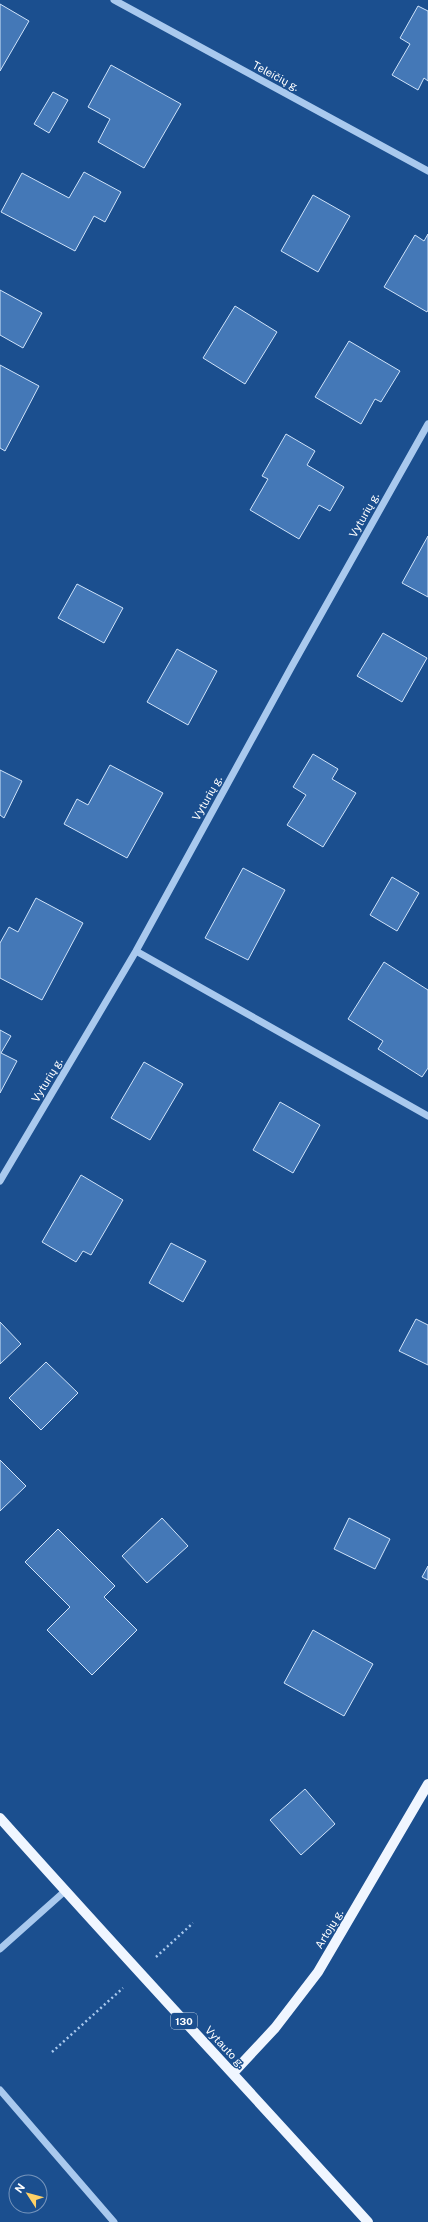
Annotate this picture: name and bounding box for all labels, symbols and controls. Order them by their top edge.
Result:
street label: Teleičių g. [251,59,301,93]
street label: Vyturių g. [347,490,381,540]
street label: Vyturių g. [190,773,224,823]
street label: Vyturių g. [29,1056,65,1104]
street label: Artojų g. [313,1907,345,1951]
road number: 130 [171,2013,197,2029]
street label: Vytauto g. [203,2024,247,2070]
north arrow [8,2174,48,2214]
text: N [13,2181,27,2195]

